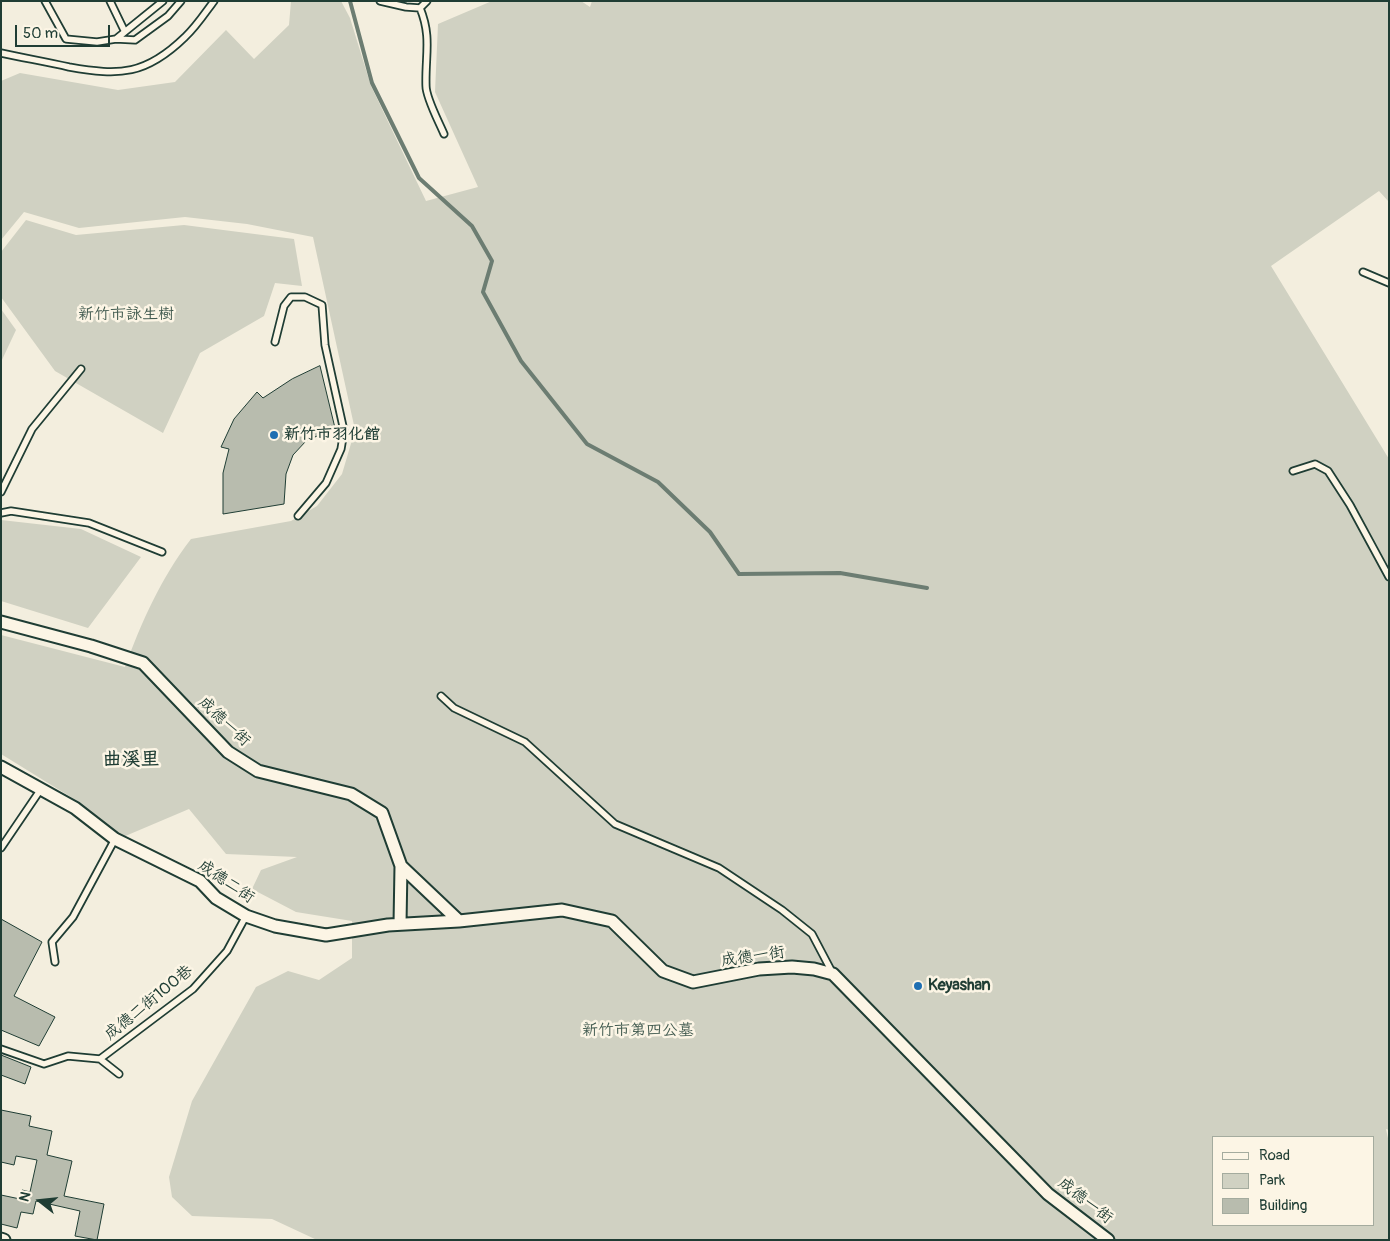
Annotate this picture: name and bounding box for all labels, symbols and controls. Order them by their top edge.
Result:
scale bar [18,15,112,47]
text: 50 m [23,24,58,43]
park label: 新竹市詠生樹 [78,305,174,325]
place label: 新竹市羽化館 [284,425,380,445]
marker: 新竹市羽化館 [268,429,280,441]
street label: 成德一街 [194,693,254,751]
district label: 曲溪里 [103,749,159,771]
street label: 成德二街 [194,856,258,908]
street label: 成德一街 [720,943,786,971]
street label: 成德二街100巷 [101,962,197,1044]
place label: Keyashan [928,976,990,996]
marker: Keyashan [912,980,924,992]
park label: 新竹市第四公墓 [582,1021,694,1041]
legend [1212,1136,1375,1226]
text: Road [1259,1146,1290,1165]
text: Park [1259,1171,1285,1190]
street label: 成德一街 [1054,1174,1116,1228]
north arrow [15,1176,65,1226]
text: N [16,1190,35,1204]
text: Building [1259,1196,1307,1215]

